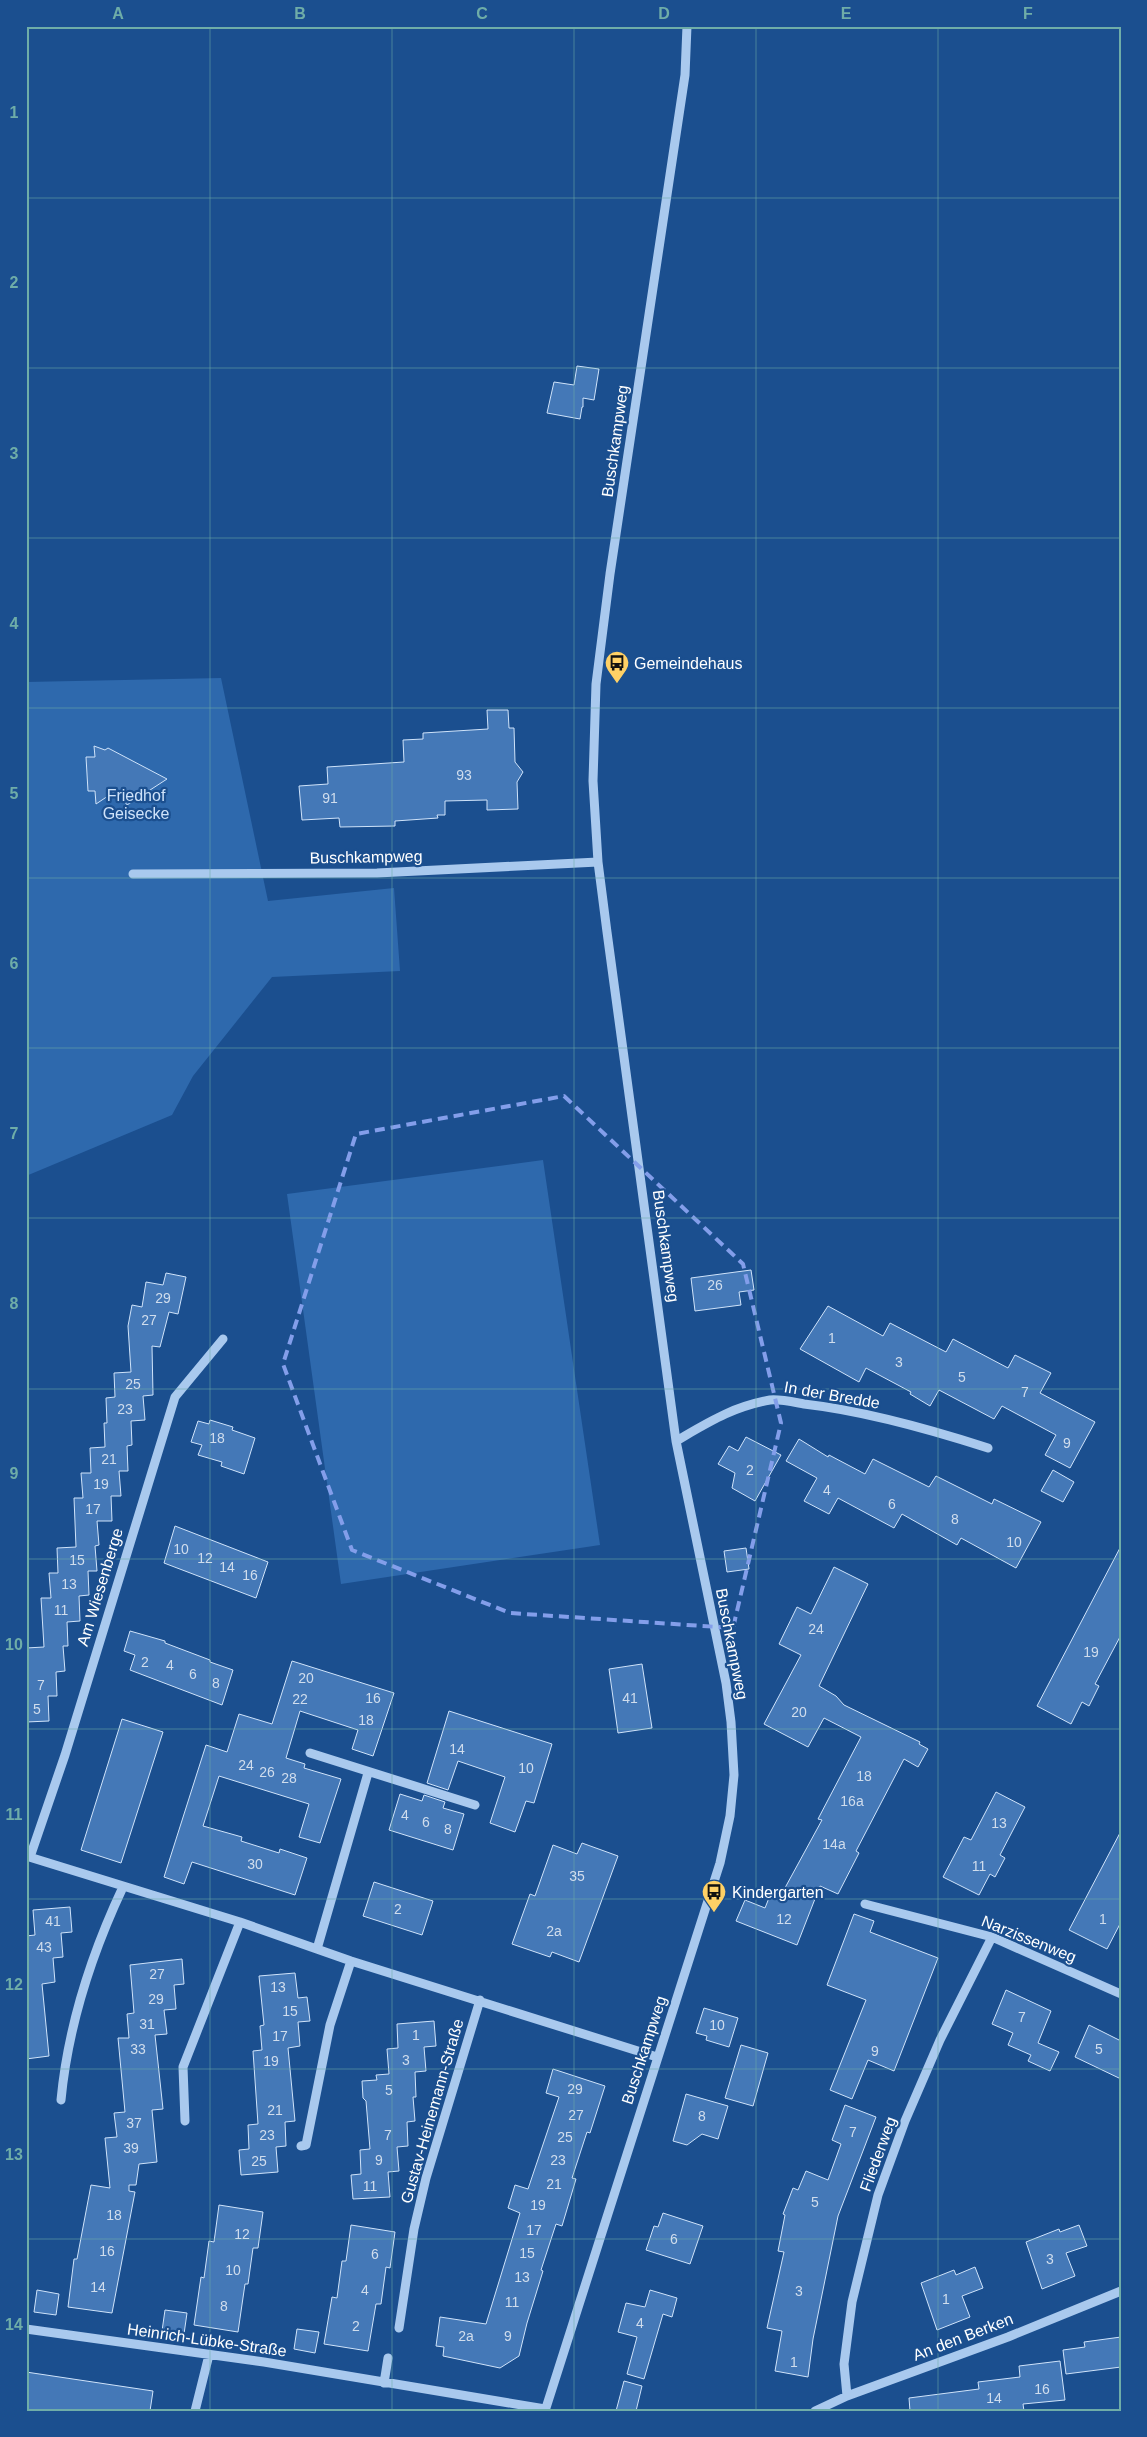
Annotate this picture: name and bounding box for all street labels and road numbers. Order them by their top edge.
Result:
street label: Buschkampweg [599,384,631,498]
street label: Buschkampweg [309,848,423,866]
street label: Buschkampweg [650,1189,682,1303]
street label: In der Bredde [783,1378,881,1412]
street label: Am Wiesenberge [74,1526,126,1648]
street label: Buschkampweg [713,1587,751,1701]
street label: Narzissenweg [979,1912,1079,1966]
street label: Buschkampweg [618,1994,670,2106]
street label: Gustav-Heinemann-Straße [397,2017,467,2205]
street label: Fliederweg [857,2114,899,2194]
street label: An den Berken [911,2310,1015,2364]
street label: Heinrich-Lübke-Straße [126,2320,288,2360]

